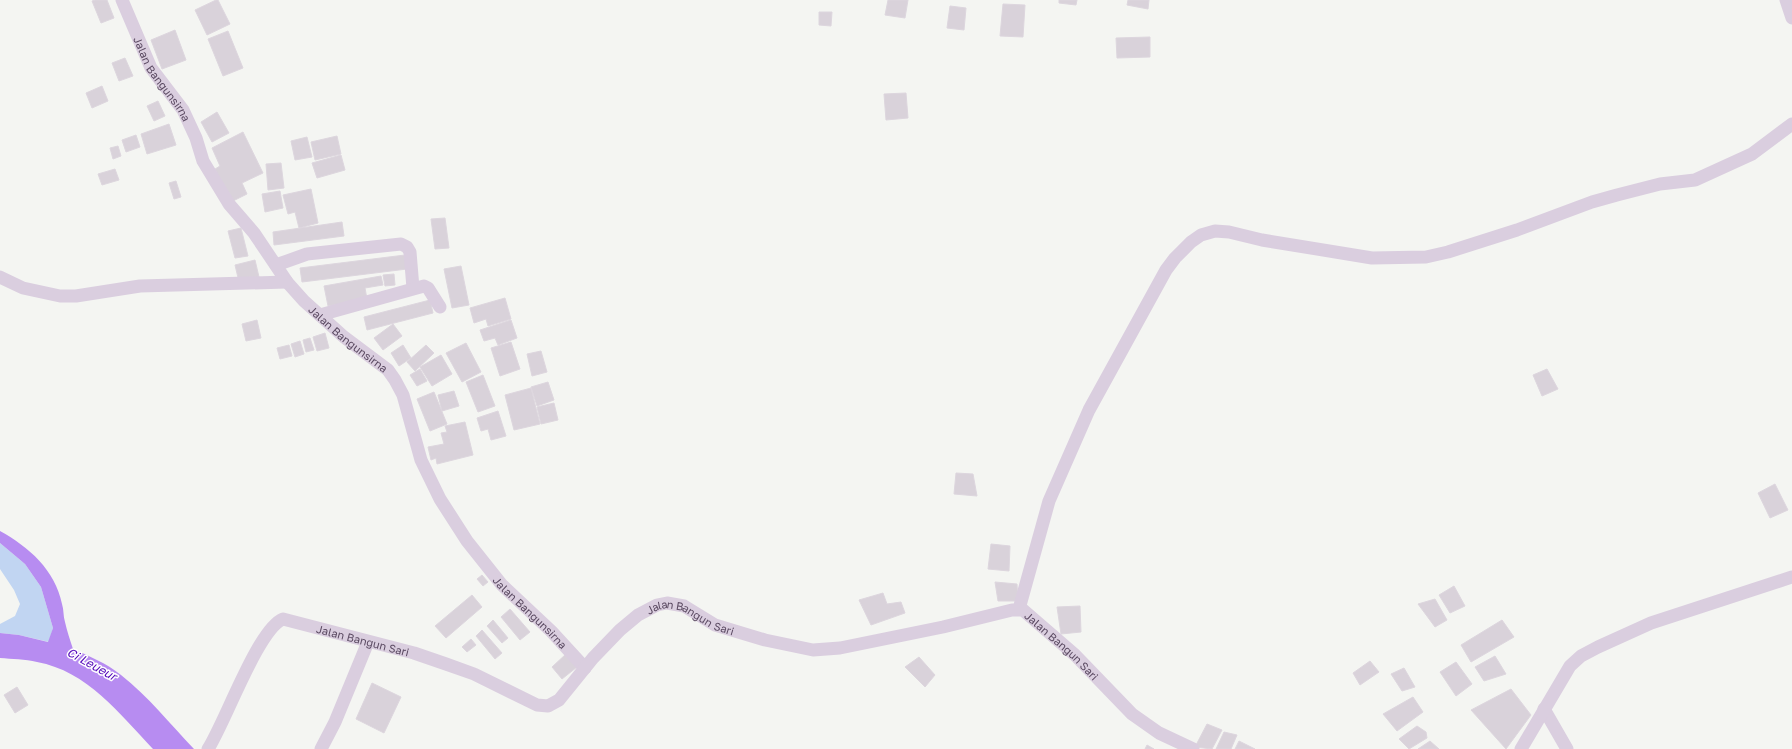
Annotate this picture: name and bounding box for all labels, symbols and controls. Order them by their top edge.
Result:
street label: Jalan Bangunsirna [132,34,194,123]
street label: Jalan Bangunsirna [306,302,391,374]
street label: Jalan Bangunsirna [491,573,570,651]
street label: Jalan Bangun Sari [644,597,736,637]
street label: Jalan Bangun Sari [1022,608,1102,682]
street label: Jalan Bangun Sari [315,621,411,658]
water label: Ci Leueur [65,644,121,685]

